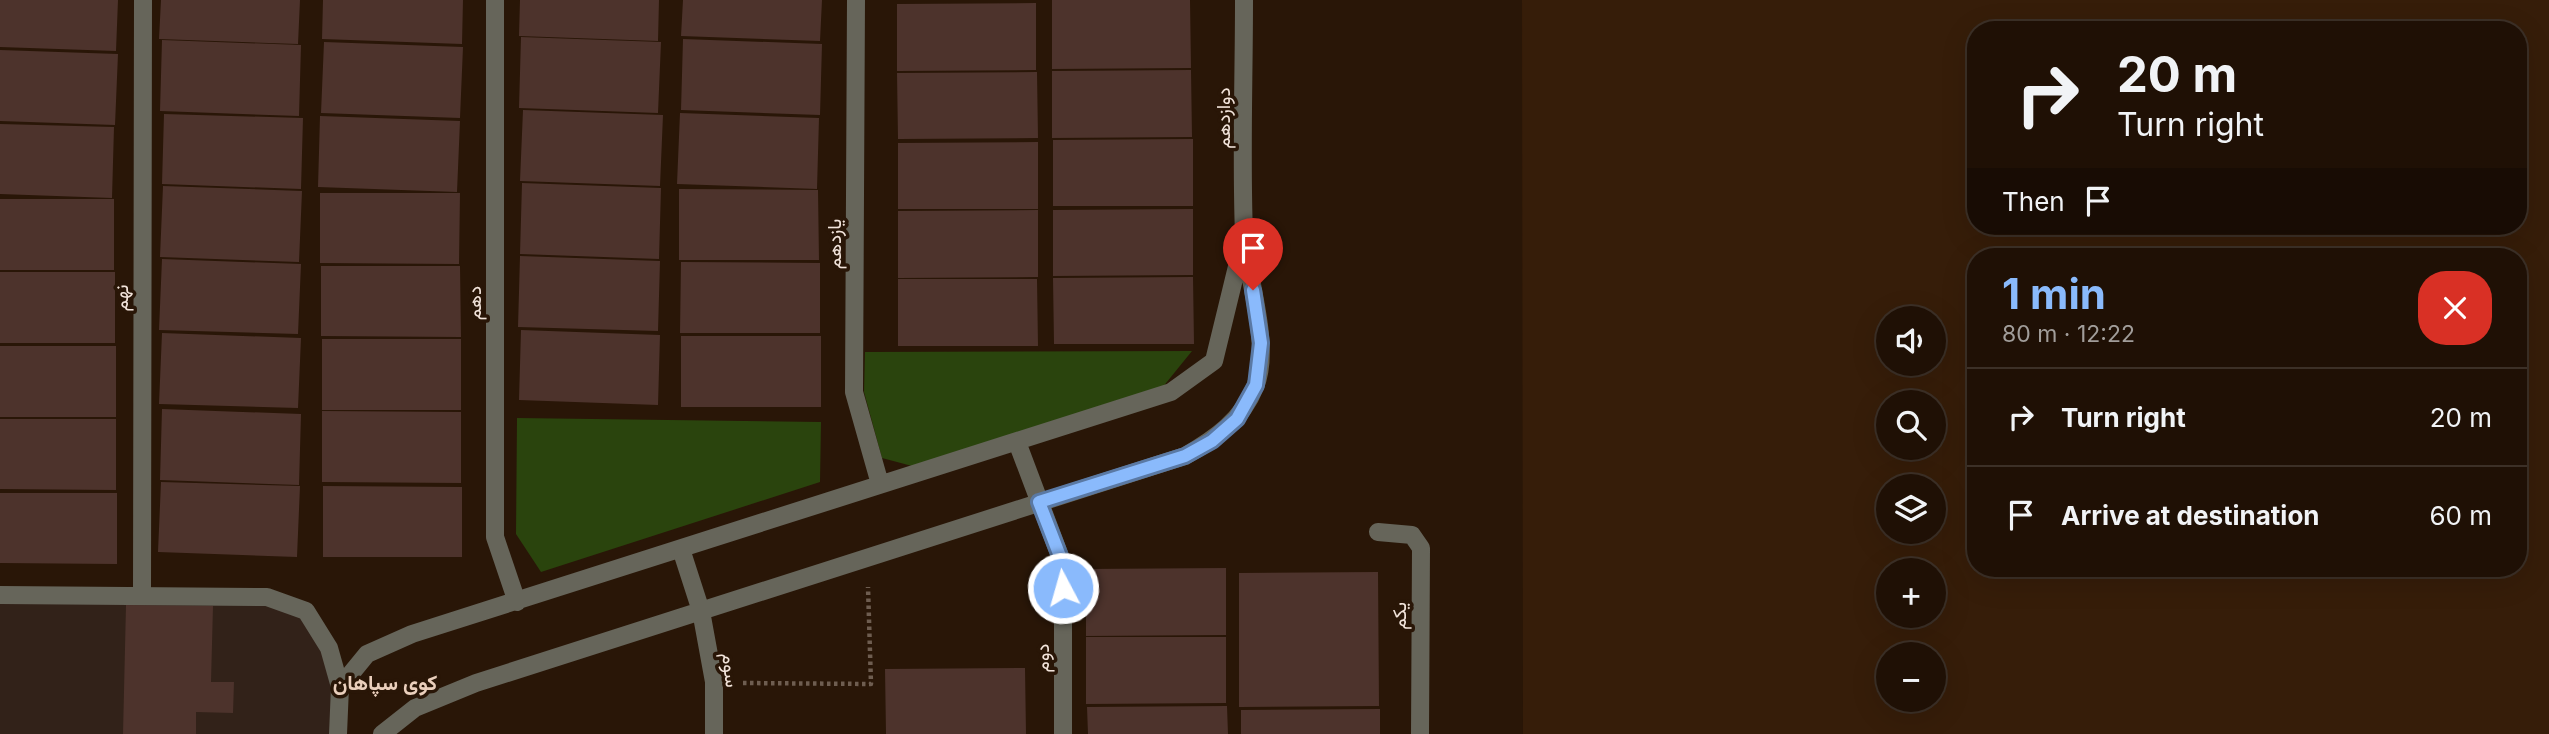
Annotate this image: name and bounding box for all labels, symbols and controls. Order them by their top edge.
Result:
text: 20 m [2117,45,2237,104]
icon: right [2002,49,2093,140]
street label: دوازدهم [1212,87,1236,149]
text: Turn right [2117,105,2264,144]
icon: arrive [2079,182,2117,220]
text: Then [2002,186,2065,217]
pin [1223,218,1283,290]
street label: یازدهم [823,219,847,269]
icon: arrive [1234,229,1272,267]
text: 1 min [2002,268,2106,319]
button: close [2418,271,2492,345]
street label: نهم [110,285,134,311]
street label: دهم [463,286,487,320]
map controls [1876,306,1946,712]
button: sound [1876,306,1946,376]
text: 80 m · 12:22 [2002,320,2135,348]
button: search [1876,390,1946,460]
icon: right [2002,398,2040,436]
text: Turn right [2061,402,2186,433]
text: 20 m [2430,402,2492,433]
button: layers [1876,474,1946,544]
icon: arrive [2002,496,2040,534]
text: Arrive at destination [2061,500,2320,531]
text: 60 m [2429,500,2492,531]
position arrow [1026,551,1100,625]
button: + [1876,558,1946,628]
street label: یکم [1388,602,1412,630]
button: − [1876,642,1946,712]
street label: دوم [1031,644,1055,672]
street label: سوم [716,651,744,689]
district label: کوی سپاهان [333,670,437,697]

